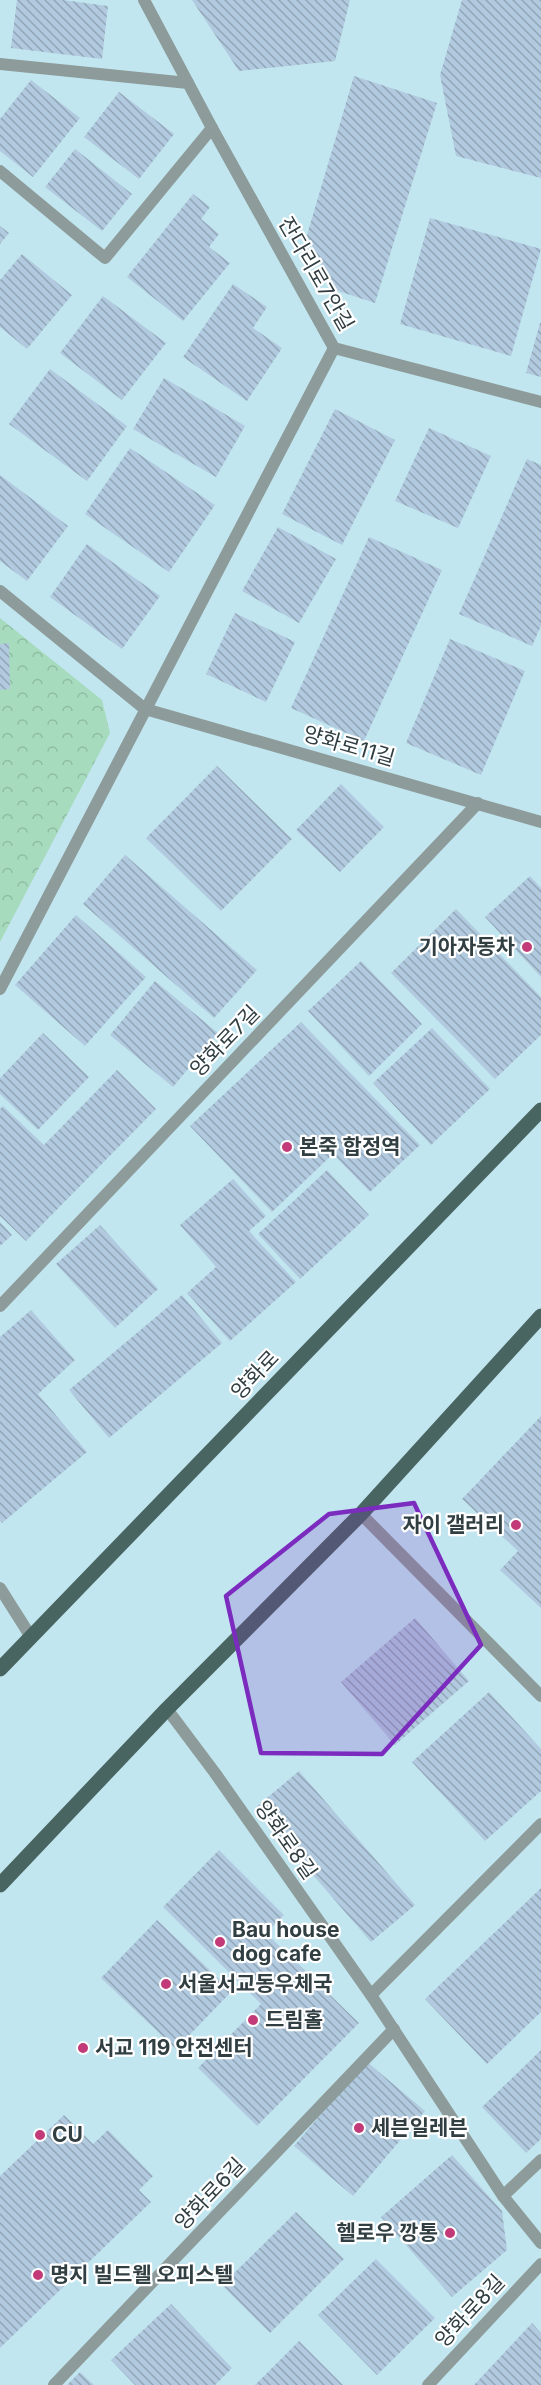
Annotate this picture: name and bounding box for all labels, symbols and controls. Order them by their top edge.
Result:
street label: 잔다리로7안길 [274,212,359,335]
street label: 양화로11길 [300,720,398,771]
place label: 기아자동차 [418,934,515,959]
marker: 기아자동차 [520,940,534,954]
street label: 양화로7길 [185,1000,265,1081]
place label: 본죽 합정역 [299,1134,401,1159]
marker: 본죽 합정역 [280,1140,294,1154]
street label: 양화로 [226,1345,284,1404]
place label: 자이 갤러리 [402,1512,504,1537]
marker: 자이 갤러리 [509,1518,523,1532]
street label: 양화로8길 [250,1796,323,1884]
place label: Bau house dog cafe [232,1917,339,1966]
marker: Bau house dog cafe [213,1935,227,1949]
place label: 서울서교동우체국 [178,1971,333,1996]
marker: 서울서교동우체국 [159,1977,173,1991]
place label: 드림홀 [265,2007,323,2032]
marker: 드림홀 [246,2013,260,2027]
place label: 서교 119 안전센터 [95,2035,253,2060]
marker: 서교 119 안전센터 [76,2041,90,2055]
place label: 세븐일레븐 [371,2115,468,2140]
marker: 세븐일레븐 [352,2121,366,2135]
place label: CU [52,2122,83,2147]
marker: CU [33,2128,47,2142]
street label: 양화로6길 [169,2152,250,2235]
place label: 헬로우 깡통 [336,2220,438,2245]
marker: 헬로우 깡통 [443,2226,457,2240]
place label: 명지 빌드웰 오피스텔 [50,2262,234,2287]
marker: 명지 빌드웰 오피스텔 [31,2268,45,2282]
street label: 양화로8길 [430,2269,510,2352]

